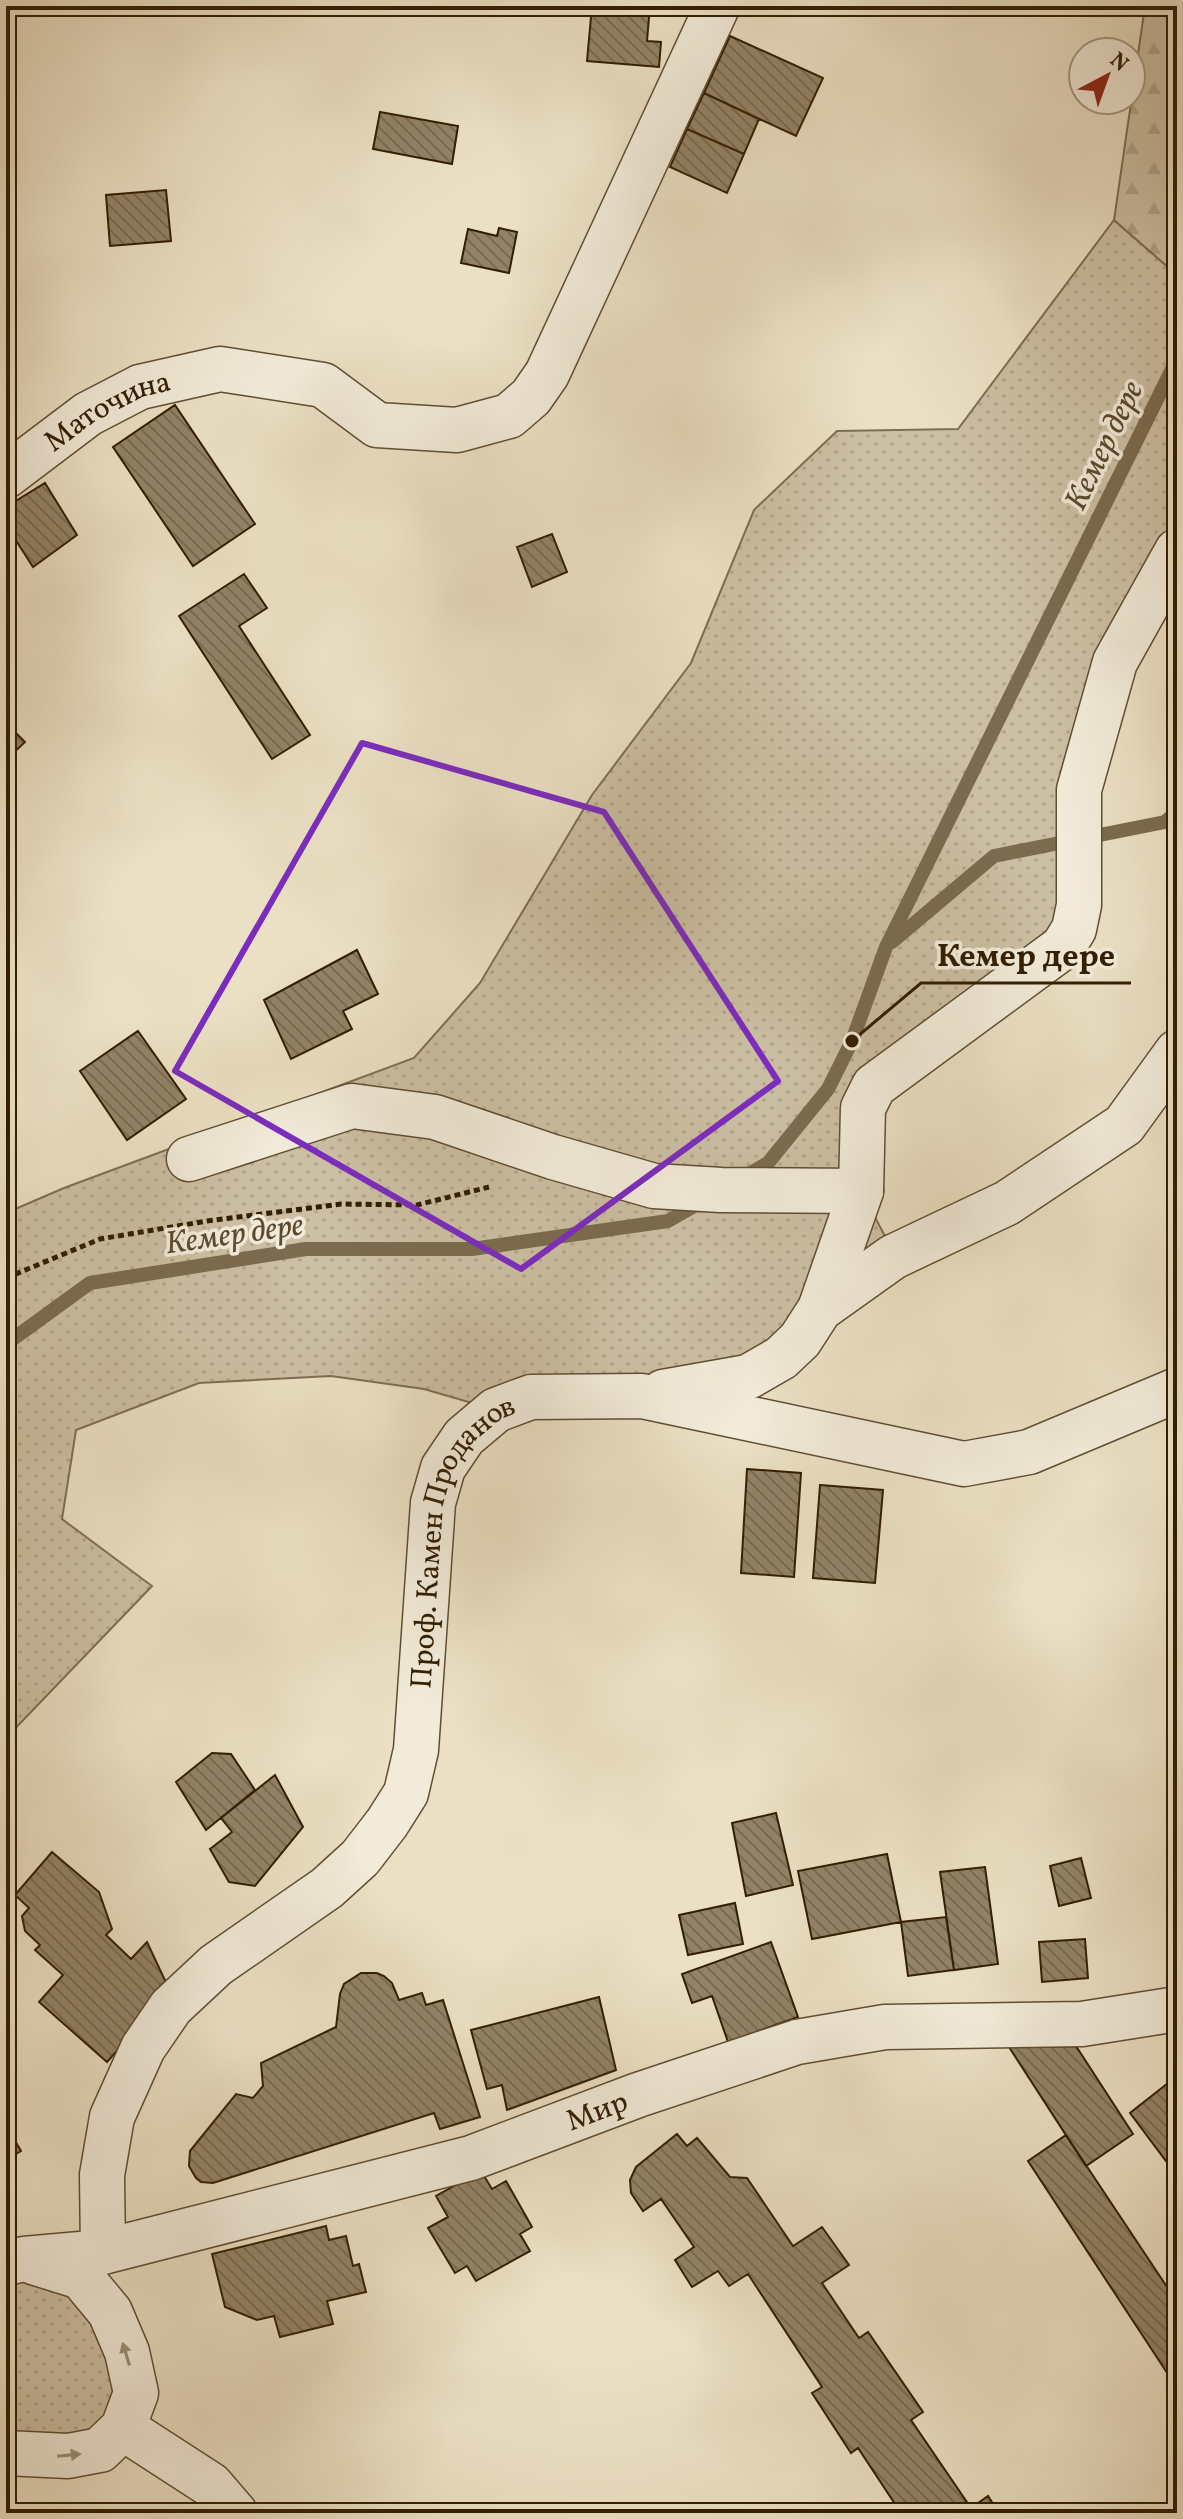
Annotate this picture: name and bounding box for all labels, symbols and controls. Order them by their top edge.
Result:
north arrow [1067,36,1147,116]
text: N [1102,46,1135,80]
street label: Маточина [36,362,175,463]
water label: Кемер дере [1055,374,1156,518]
callout: Кемер дере [921,927,1131,983]
text: Кемер дере [937,936,1115,980]
water label: Кемер дере [163,1204,307,1267]
street label: Проф. Камен Проданов [401,1386,522,1690]
street label: Мир [560,2082,635,2143]
one-way arrow [119,2341,132,2365]
one-way arrow [57,2448,82,2461]

